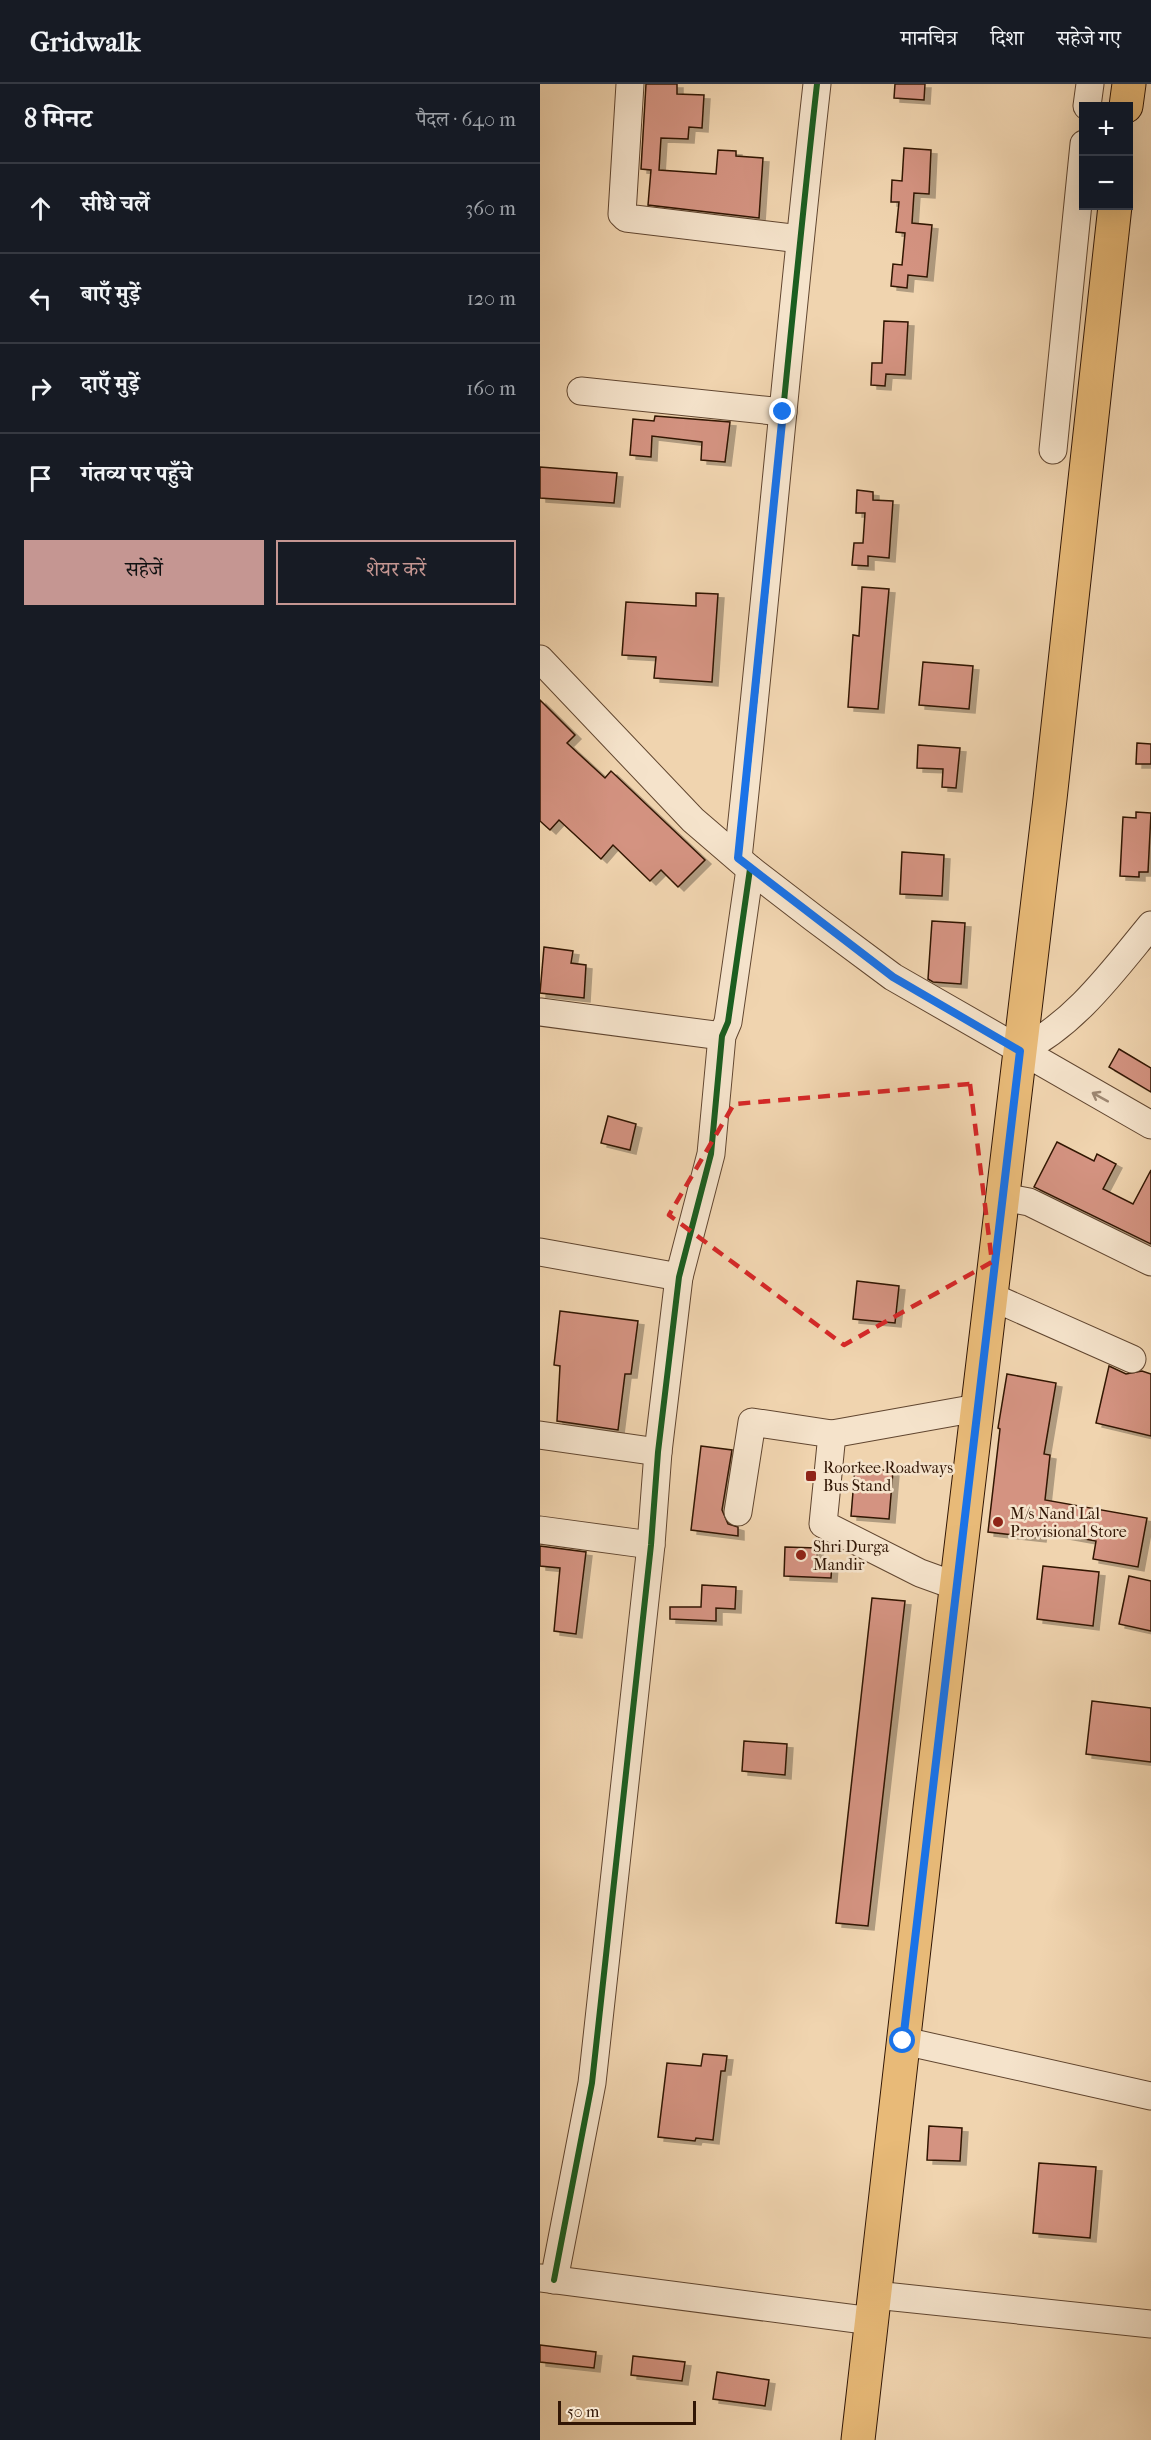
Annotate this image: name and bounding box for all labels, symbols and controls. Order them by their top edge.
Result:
text: Gridwalk [30,25,141,58]
text: मानचित्र [900,26,957,50]
text: दिशा [990,26,1024,50]
text: सहेजे गए [1057,26,1121,50]
map controls [1079,102,1133,210]
button: + [1079,102,1133,156]
text: 8 मिनट [24,103,92,134]
text: पैदल · 640 m [416,108,516,131]
button: − [1079,156,1133,210]
text: सीधे चलें [81,191,150,217]
icon: ahead [24,192,57,225]
text: 360 m [465,197,516,220]
text: बाएँ मुड़ें [81,281,140,307]
icon: left [24,282,57,315]
text: 120 m [467,287,516,310]
text: दाएँ मुड़ें [81,371,140,397]
icon: right [24,372,57,405]
text: 160 m [466,377,516,400]
route end [769,398,795,424]
text: गंतव्य पर पहुँचे [81,461,192,487]
icon: arrive [24,462,57,495]
button: सहेजें [24,540,264,605]
button: शेयर करें [276,540,516,605]
one-way arrow [1092,1090,1109,1102]
place label: Roorkee Roadways Bus Stand [823,1458,953,1495]
marker: Roorkee Roadways Bus Stand [804,1469,818,1483]
place label: M/s Nand Lal Provisional Store [1010,1504,1127,1541]
marker: M/s Nand Lal Provisional Store [991,1515,1005,1529]
place label: Shri Durga Mandir [813,1537,890,1574]
marker: Shri Durga Mandir [794,1548,808,1562]
route start [889,2027,915,2053]
scale bar [558,2398,696,2426]
text: 50 m [567,2402,599,2421]

